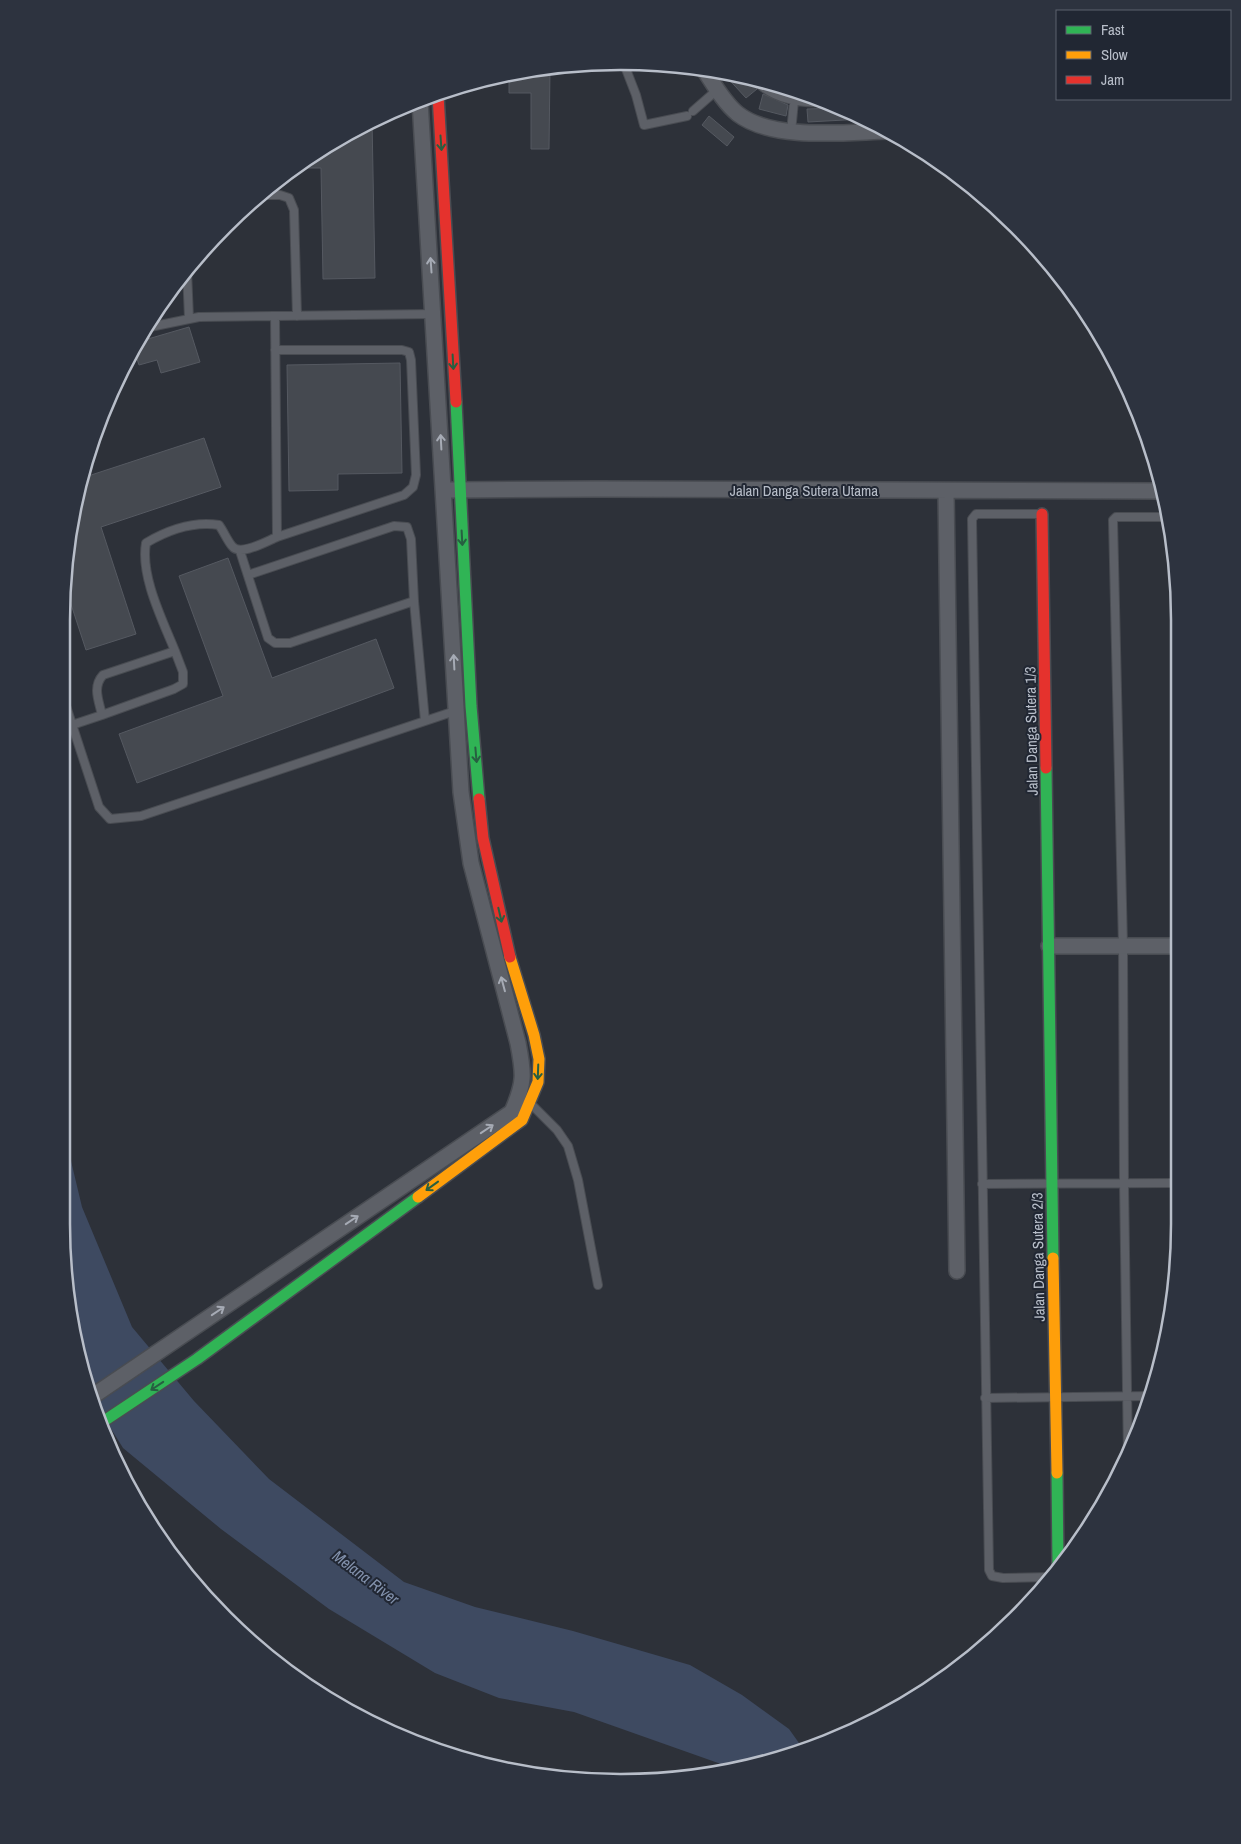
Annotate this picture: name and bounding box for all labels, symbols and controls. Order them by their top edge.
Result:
legend [1056,10,1231,100]
text: Fast [1101,19,1125,40]
text: Slow [1101,44,1128,65]
text: Jam [1101,69,1124,90]
one-way arrow [436,135,445,151]
one-way arrow [426,258,435,274]
one-way arrow [449,354,458,370]
one-way arrow [437,434,446,450]
street label: Jalan Danga Sutera Utama [730,480,878,501]
one-way arrow [457,530,466,546]
one-way arrow [449,654,458,670]
street label: Jalan Danga Sutera 1/3 [1019,666,1043,796]
one-way arrow [471,747,480,763]
one-way arrow [496,907,505,923]
one-way arrow [498,977,507,993]
one-way arrow [533,1064,543,1080]
one-way arrow [480,1124,494,1134]
one-way arrow [425,1181,439,1191]
street label: Jalan Danga Sutera 2/3 [1026,1192,1050,1322]
one-way arrow [345,1215,359,1225]
one-way arrow [211,1306,225,1316]
one-way arrow [150,1381,164,1391]
water label: Melana River [328,1545,404,1610]

